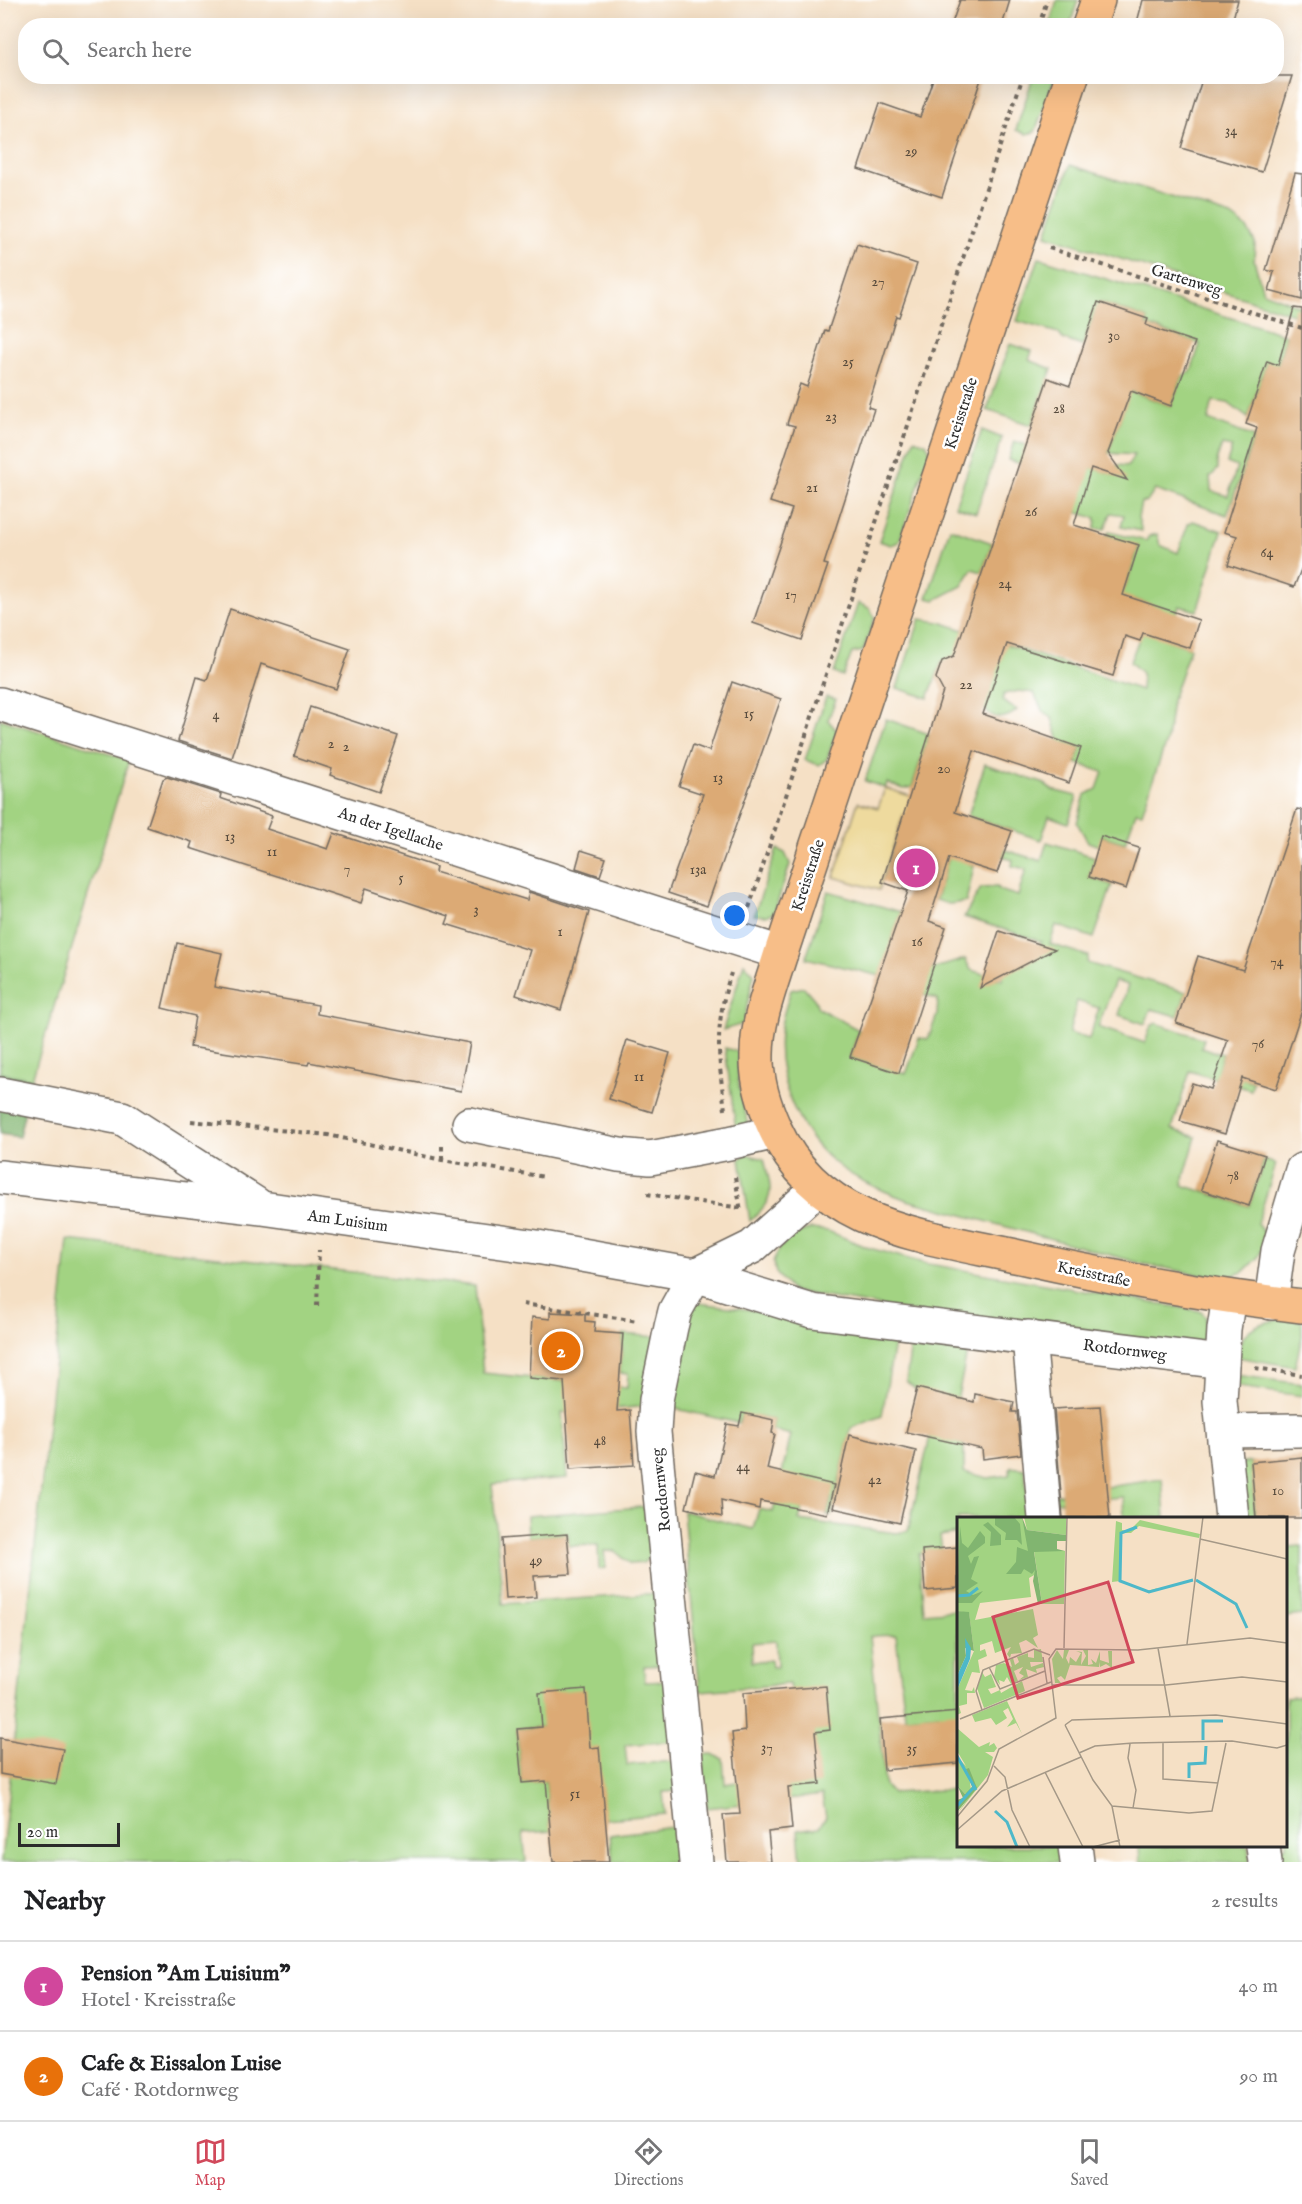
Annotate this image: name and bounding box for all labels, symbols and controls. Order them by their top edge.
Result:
search box [18,18,1284,84]
icon: search [39,35,72,68]
text: Search here [87,37,192,65]
house number: 34 [1225,122,1237,140]
house number: 29 [905,143,917,161]
street label: Gartenweg [1149,261,1225,301]
house number: 27 [872,273,884,291]
house number: 30 [1108,327,1120,345]
house number: 25 [842,353,854,371]
street label: Kreisstraße [941,375,983,452]
house number: 28 [1053,400,1065,418]
house number: 23 [825,408,837,426]
house number: 21 [806,479,818,497]
house number: 26 [1025,503,1038,521]
house number: 64 [1261,544,1274,562]
house number: 24 [998,575,1012,593]
house number: 17 [785,586,797,604]
house number: 22 [959,676,973,694]
house number: 15 [744,705,754,723]
house number: 4 [213,706,220,724]
house number: 2 [328,735,335,753]
house number: 2 [343,738,350,756]
house number: 20 [937,760,951,778]
house number: 13 [713,769,723,787]
street label: An der Igellache [334,803,445,856]
house number: 13 [225,828,235,846]
street label: Kreisstraße [788,837,830,914]
house number: 11 [267,843,277,861]
pin: 1 [896,846,936,890]
house number: 7 [344,860,350,878]
house number: 13a [690,861,707,879]
house number: 5 [398,869,404,887]
house number: 3 [473,901,479,919]
your location [720,901,749,930]
house number: 1 [557,923,563,941]
house number: 16 [911,933,924,951]
house number: 74 [1270,953,1284,971]
house number: 76 [1252,1035,1265,1053]
house number: 11 [634,1068,644,1086]
house number: 78 [1227,1167,1239,1185]
street label: Am Luisium [305,1206,389,1238]
street label: Kreisstraße [1055,1257,1132,1292]
pin: 2 [542,1328,580,1374]
street label: Rotdornweg [1082,1336,1168,1366]
house number: 48 [594,1432,606,1450]
street label: Rotdornweg [648,1447,676,1533]
house number: 44 [736,1458,750,1476]
house number: 42 [868,1471,882,1489]
house number: 10 [1272,1482,1284,1500]
inset map [957,1517,1287,1847]
house number: 49 [530,1552,542,1570]
house number: 37 [761,1739,773,1757]
house number: 35 [907,1740,917,1758]
house number: 51 [570,1785,580,1803]
scale bar [18,1820,120,1848]
text: 20 m [27,1823,58,1843]
text: Nearby [24,1885,105,1918]
text: 2 results [1211,1889,1278,1914]
text: Pension "Am Luisium" [81,1960,291,1988]
text: 1 [40,1974,47,1999]
text: 40 m [1239,1974,1278,1999]
text: Hotel · Kreisstraße [81,1988,236,2013]
text: Cafe & Eissalon Luise [81,2050,281,2078]
text: 2 [39,2064,48,2089]
text: 90 m [1240,2064,1278,2089]
text: Café · Rotdornweg [81,2078,238,2103]
tab: Map [194,2135,227,2191]
tab: Directions [614,2135,683,2191]
tab: Saved [1071,2135,1108,2191]

